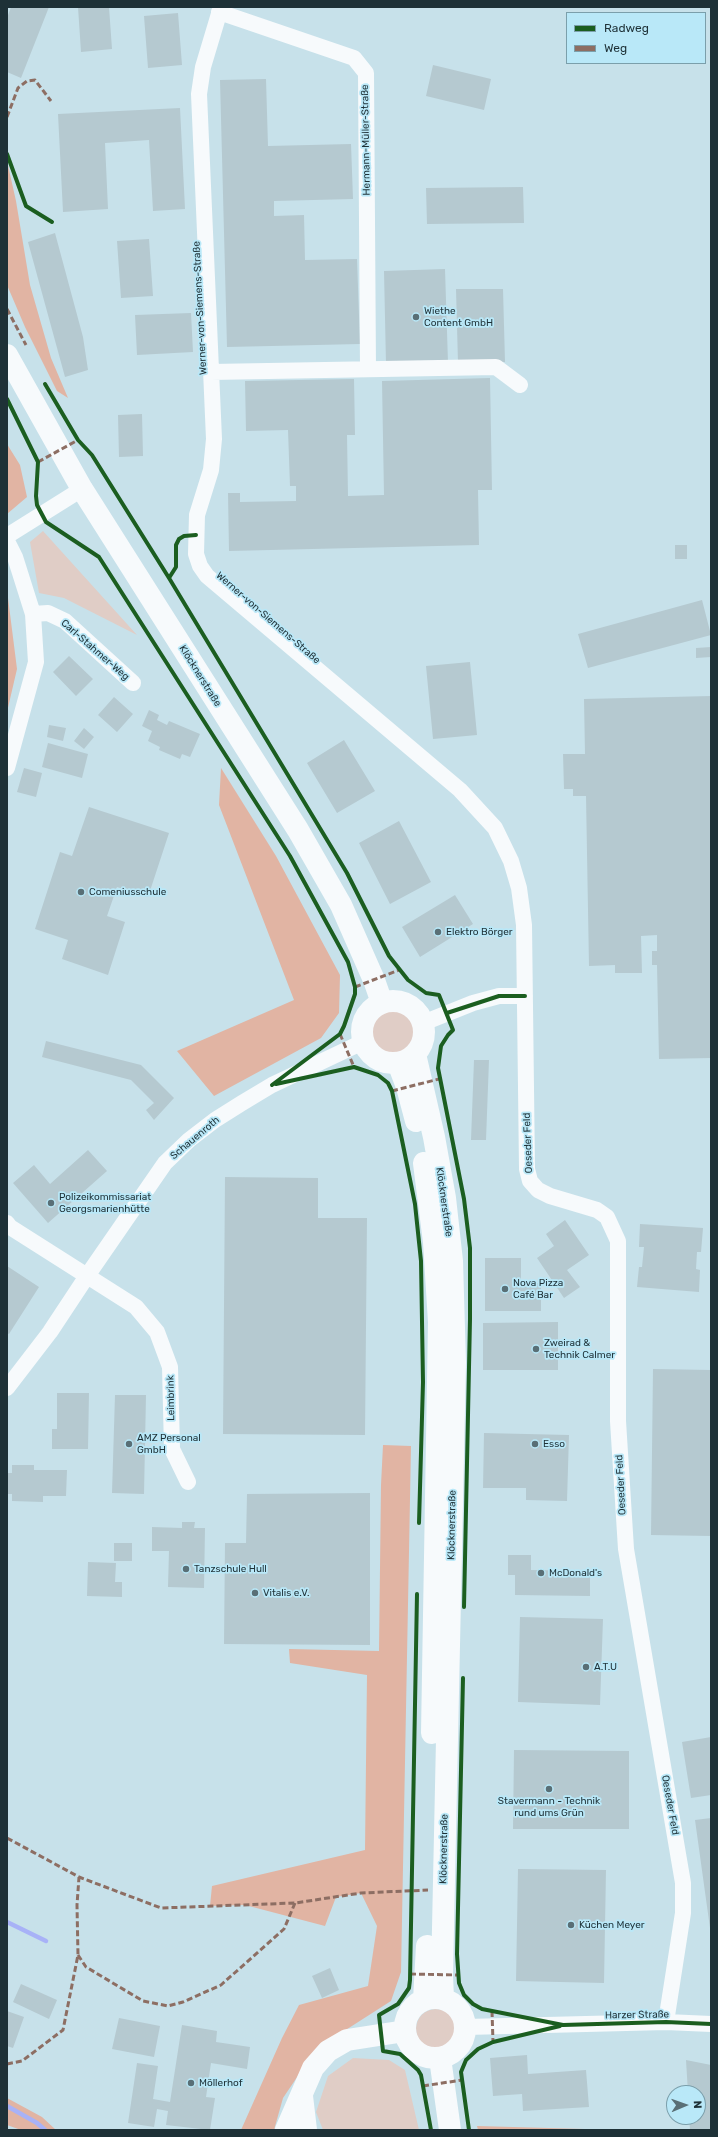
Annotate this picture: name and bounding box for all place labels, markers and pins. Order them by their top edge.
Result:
place label: Wiethe Content GmbH [424,305,493,328]
marker: Wiethe Content GmbH [411,312,421,322]
place label: Comeniusschule [89,886,166,898]
marker: Comeniusschule [76,887,86,897]
place label: Elektro Börger [446,926,513,938]
marker: Elektro Börger [433,927,443,937]
place label: Polizeikommissariat Georgsmarienhütte [59,1191,151,1214]
marker: Polizeikommissariat Georgsmarienhütte [46,1198,56,1208]
place label: Nova Pizza Café Bar [513,1277,563,1300]
marker: Nova Pizza Café Bar [500,1284,510,1294]
place label: Zweirad & Technik Calmer [544,1337,615,1360]
marker: Zweirad & Technik Calmer [531,1344,541,1354]
place label: AMZ Personal GmbH [137,1432,201,1456]
place label: Esso [543,1438,565,1450]
marker: AMZ Personal GmbH [124,1439,134,1449]
marker: Esso [530,1439,540,1449]
place label: Tanzschule Hull [194,1563,267,1575]
marker: Tanzschule Hull [181,1564,191,1574]
place label: McDonald's [549,1567,602,1579]
marker: McDonald's [536,1568,546,1578]
place label: Vitalis e.V. [263,1587,310,1599]
marker: Vitalis e.V. [250,1588,260,1598]
place label: A.T.U [594,1661,617,1673]
marker: A.T.U [581,1662,591,1672]
marker: Stavermann - Technik rund ums Grün [544,1784,554,1794]
place label: Stavermann - Technik rund ums Grün [498,1795,600,1818]
place label: Küchen Meyer [579,1919,645,1931]
marker: Küchen Meyer [566,1920,576,1930]
place label: Möllerhof [199,2077,243,2089]
marker: Möllerhof [186,2078,196,2088]

